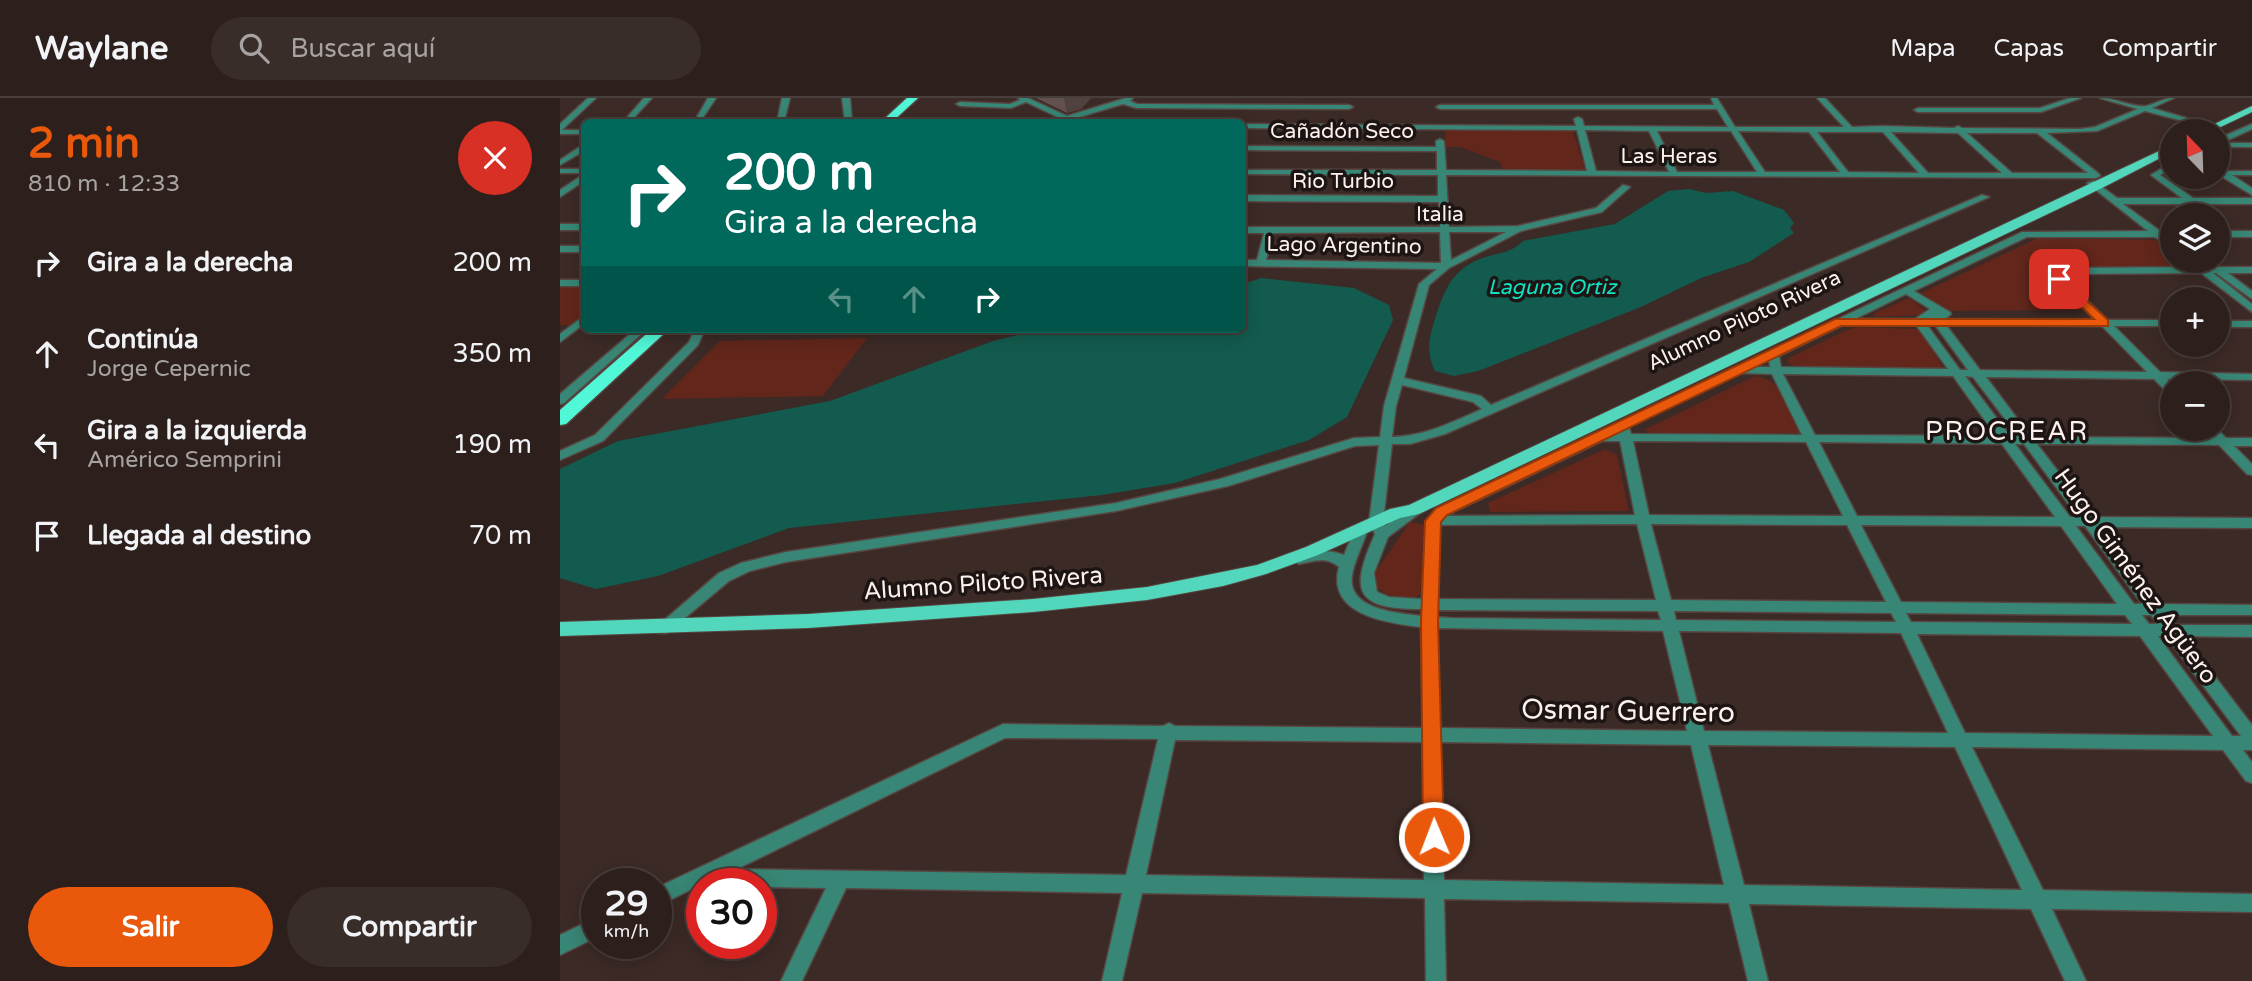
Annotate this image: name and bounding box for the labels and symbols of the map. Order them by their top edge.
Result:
street label: Cañadón Seco [1270,119,1414,144]
north arrow [2160,119,2230,189]
street label: Las Heras [1621,144,1717,169]
street label: Rio Turbio [1292,169,1394,194]
street label: Italia [1416,202,1464,227]
street label: Lago Argentino [1266,232,1422,259]
pin [2029,249,2089,309]
street label: Alumno Piloto Rivera [1644,265,1845,376]
water label: Laguna Ortiz [1488,275,1618,300]
district label: PROCREAR [1925,416,2089,447]
street label: Hugo Giménez Agüero [2048,463,2223,690]
street label: Alumno Piloto Rivera [862,561,1104,606]
street label: Osmar Guerrero [1521,692,1735,730]
position arrow [1397,800,1471,874]
speed limit sign: 30 [686,868,777,959]

